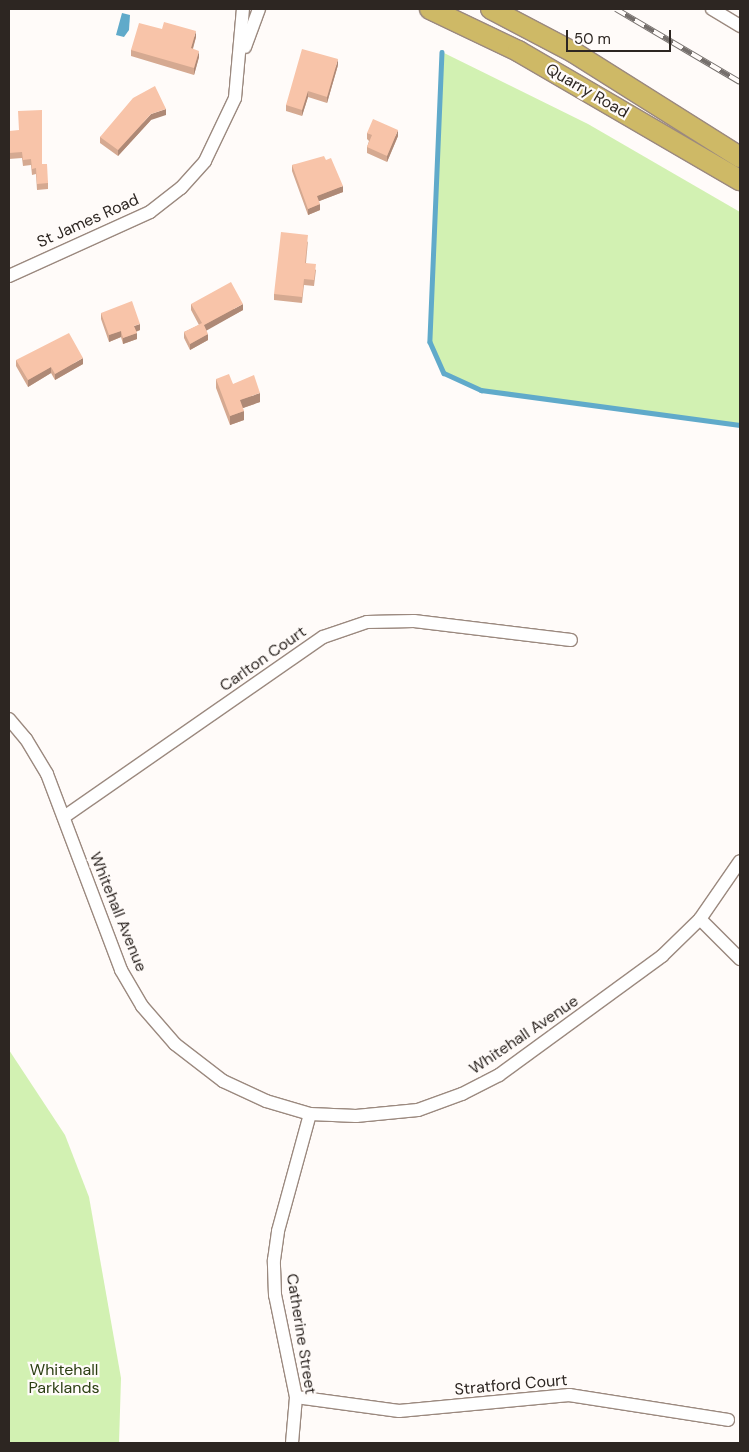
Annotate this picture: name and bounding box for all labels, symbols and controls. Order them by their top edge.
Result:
scale bar [569,20,674,52]
text: 50 m [574,29,611,49]
street label: Quarry Road [542,60,632,122]
street label: St James Road [34,190,142,252]
street label: Carlton Court [216,622,310,696]
street label: Whitehall Avenue [85,849,151,975]
street label: Whitehall Avenue [466,991,582,1079]
street label: Catherine Street [282,1272,320,1396]
park label: Whitehall Parklands [28,1360,100,1398]
street label: Stratford Court [454,1371,568,1399]

